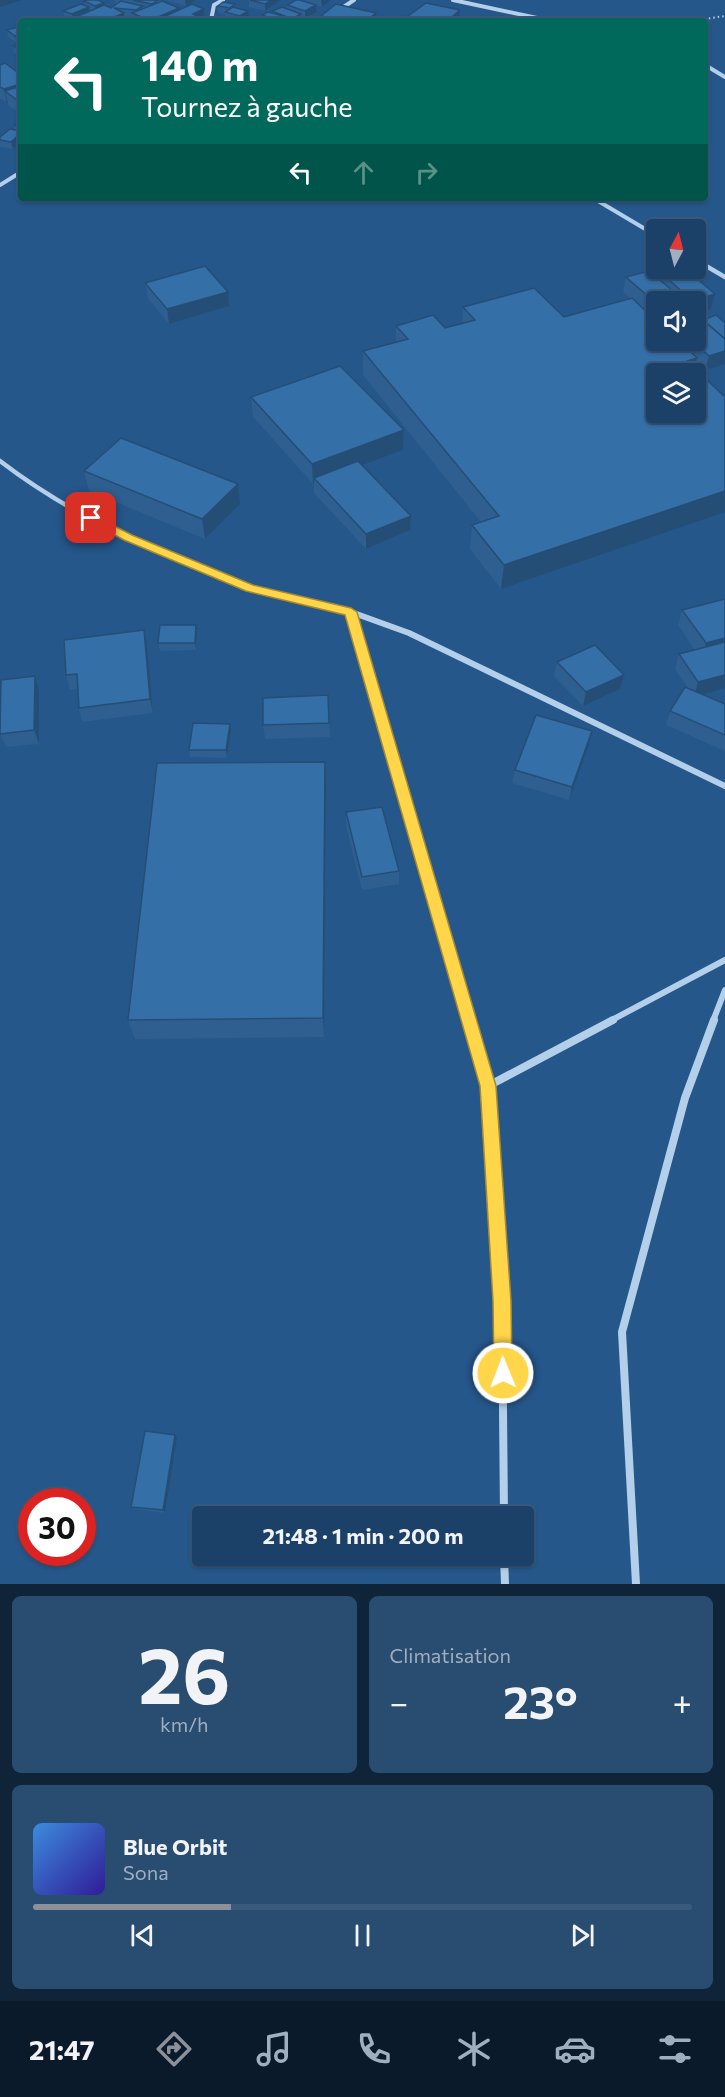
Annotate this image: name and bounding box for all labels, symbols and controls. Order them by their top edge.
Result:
text: 140 m [141,38,258,90]
icon: left [42,42,120,120]
text: Tournez à gauche [141,90,352,123]
icon: left [284,156,317,189]
icon: ahead [347,156,380,189]
icon: right [410,156,443,189]
north arrow [646,219,706,279]
map controls [646,219,706,423]
button: sound [646,291,706,351]
button: layers [646,363,706,423]
pin [65,492,116,543]
icon: arrive [74,501,107,534]
position arrow [471,1341,535,1405]
speed limit sign: 30 [18,1488,96,1566]
text: 21:48 · 1 min · 200 m [262,1522,464,1549]
text: 26 [138,1625,230,1720]
text: Climatisation [390,1643,511,1667]
text: 23° [503,1673,578,1728]
text: − [390,1681,408,1722]
text: + [673,1681,692,1722]
text: km/h [160,1712,209,1736]
text: Blue Orbit [123,1833,227,1860]
text: Sona [123,1860,169,1884]
icon: previous [126,1919,159,1952]
icon: pause [346,1919,379,1952]
icon: next [566,1919,599,1952]
icon: directions [153,2028,195,2070]
icon: music [253,2028,295,2070]
icon: phone [353,2028,395,2070]
icon: climate [453,2028,495,2070]
icon: car [554,2028,596,2070]
icon: filters [654,2028,696,2070]
text: 21:47 [29,2033,95,2066]

